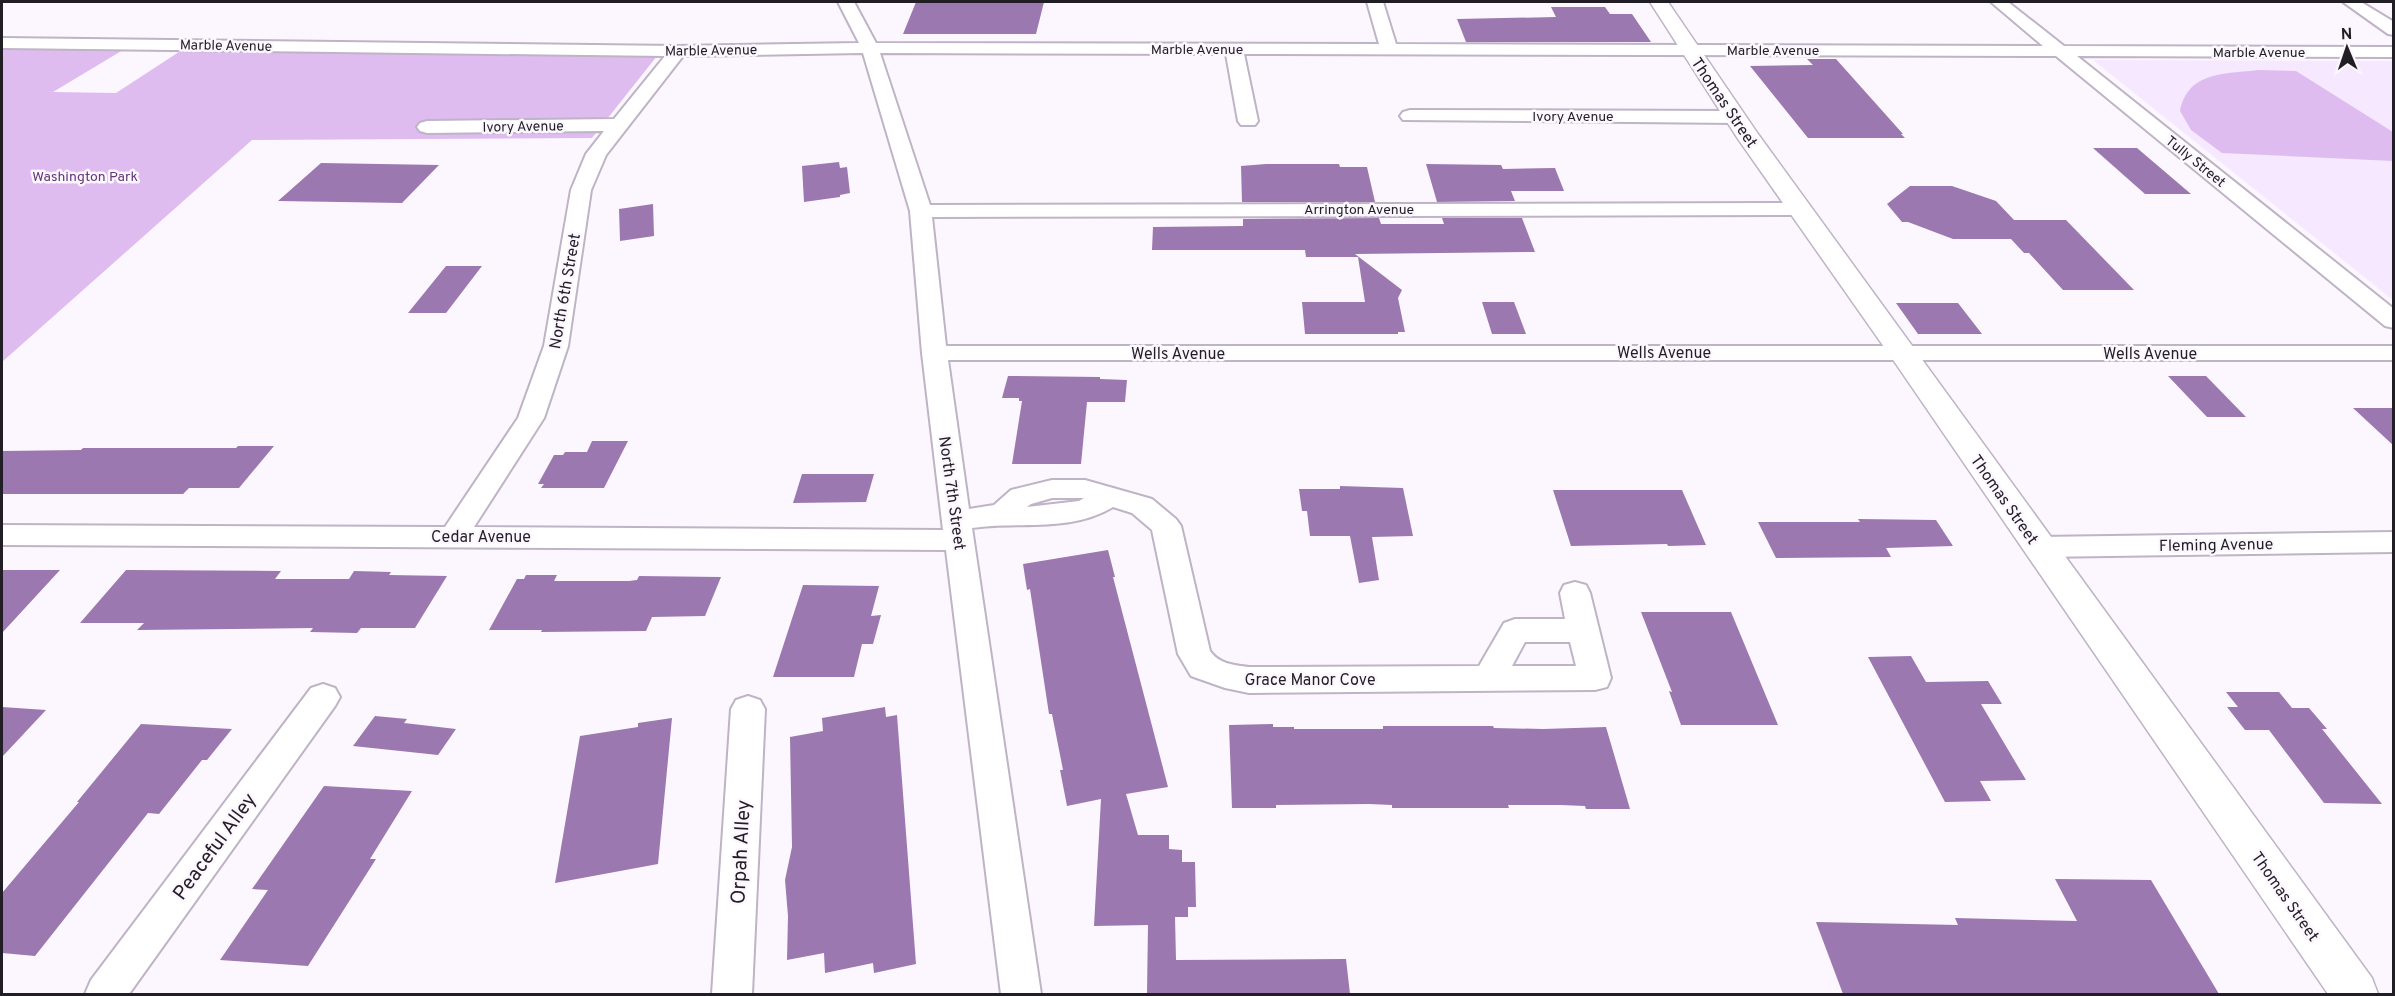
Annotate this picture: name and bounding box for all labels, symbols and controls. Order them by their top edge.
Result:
north arrow [2317,18,2377,78]
text: N [2340,25,2353,45]
street label: Marble Avenue [180,37,272,56]
street label: Marble Avenue [665,42,757,61]
street label: Marble Avenue [1151,42,1243,59]
street label: Marble Avenue [1727,43,1819,60]
street label: Marble Avenue [2213,45,2305,62]
street label: Thomas Street [1686,54,1761,152]
street label: Ivory Avenue [1532,109,1614,126]
street label: Ivory Avenue [482,118,564,137]
street label: Tully Street [2162,133,2228,191]
park label: Washington Park [32,169,138,186]
street label: Arrington Avenue [1304,202,1414,219]
street label: North 6th Street [546,232,586,351]
street label: Wells Avenue [1617,344,1711,364]
street label: Wells Avenue [1131,345,1225,365]
street label: Wells Avenue [2103,345,2197,365]
street label: North 7th Street [933,435,969,552]
street label: Thomas Street [1965,451,2042,549]
street label: Cedar Avenue [431,528,531,548]
street label: Fleming Avenue [2159,535,2273,557]
street label: Grace Manor Cove [1244,671,1376,691]
street label: Peaceful Alley [168,788,263,906]
street label: Orpah Alley [726,799,758,905]
street label: Thomas Street [2246,848,2323,946]

